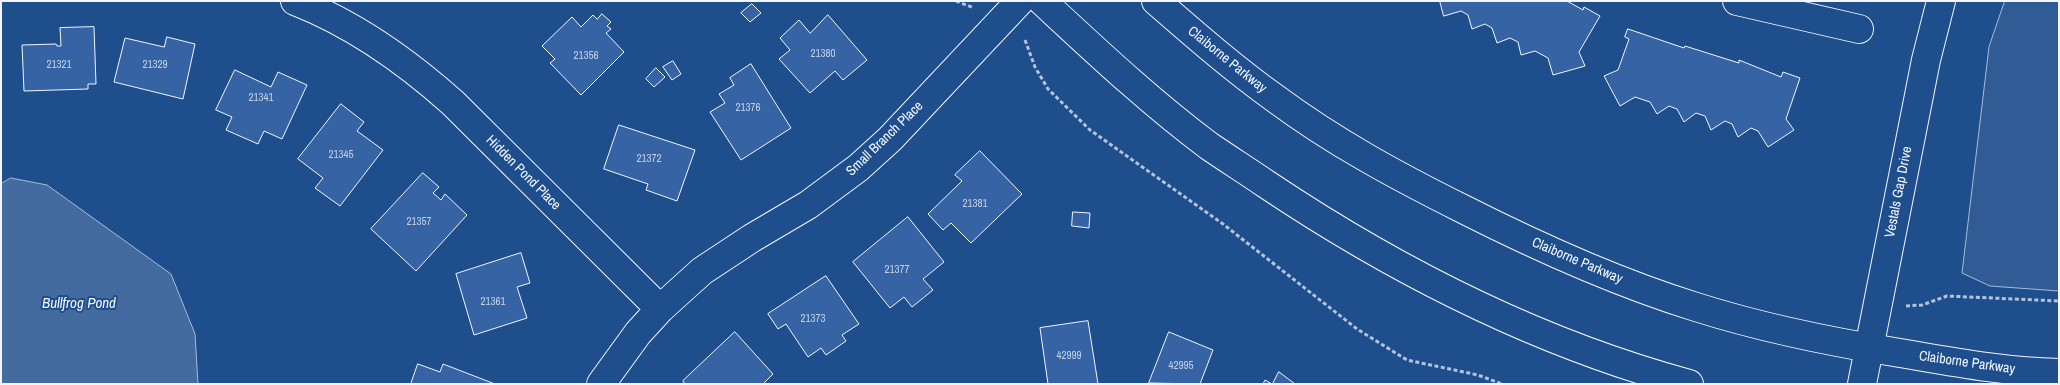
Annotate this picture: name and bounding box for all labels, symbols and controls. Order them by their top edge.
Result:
street label: Claiborne Parkway [1184,23,1270,97]
house number: 21380 [810,47,836,61]
house number: 21356 [573,49,599,63]
house number: 21321 [46,58,72,72]
house number: 21329 [142,58,168,72]
house number: 21341 [248,91,274,105]
street label: Small Branch Place [843,98,927,180]
house number: 21376 [735,101,761,115]
street label: Hidden Pond Place [482,132,564,214]
street label: Vestals Gap Drive [1882,145,1916,239]
house number: 21345 [328,148,354,162]
house number: 21372 [636,152,662,166]
house number: 21381 [962,197,988,211]
house number: 21357 [406,215,432,229]
street label: Claiborne Parkway [1529,234,1625,288]
house number: 21377 [884,263,910,277]
water label: Bullfrog Pond [42,295,116,313]
house number: 21361 [480,295,506,309]
house number: 21373 [800,312,826,326]
street label: Claiborne Parkway [1918,348,2016,378]
house number: 42999 [1056,349,1082,363]
house number: 42995 [1168,359,1194,373]

